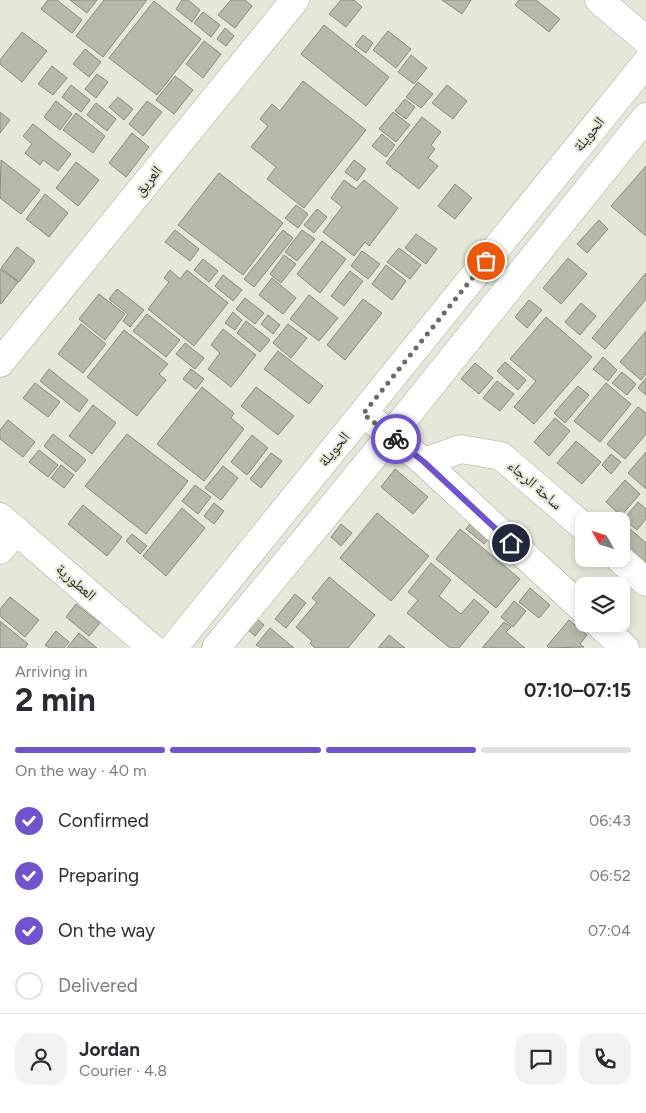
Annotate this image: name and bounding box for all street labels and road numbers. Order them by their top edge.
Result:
street label: الحويلة [570,113,608,155]
street label: العريق [130,162,166,200]
street label: الحويلة [315,428,353,470]
street label: ساحة الرجاء [504,456,566,514]
street label: العطورية [52,560,100,604]

